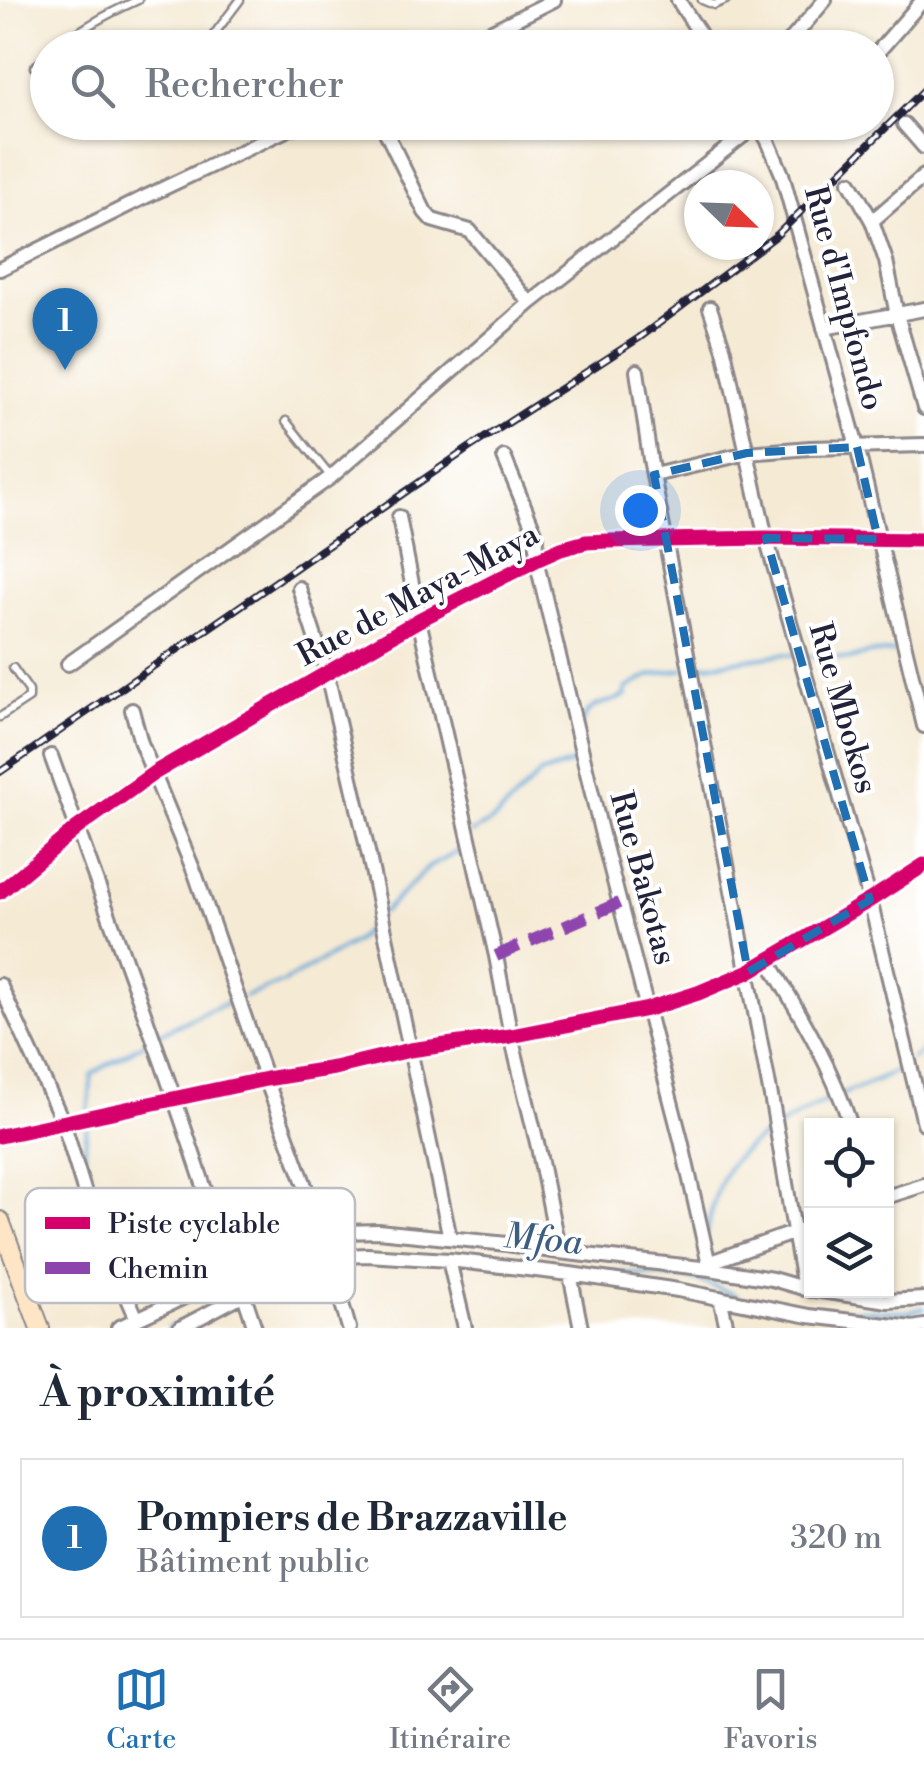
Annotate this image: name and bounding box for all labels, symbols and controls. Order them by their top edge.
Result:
search box [30,30,894,140]
icon: search [65,58,120,113]
text: Rechercher [145,62,344,109]
north arrow [684,170,774,260]
street label: Rue d'Impfondo [795,181,893,415]
pin: 1 [32,288,98,370]
your location [615,485,666,536]
street label: Rue de Maya-Maya [290,514,547,676]
street label: Rue Mbokos [800,618,886,798]
street label: Rue Bakotas [601,787,685,969]
map controls [804,1118,894,1298]
button: locate [804,1118,894,1208]
legend [25,1188,355,1303]
text: Piste cyclable [108,1207,280,1242]
button: layers [804,1208,894,1298]
water label: Mfoa [502,1215,585,1265]
text: Chemin [108,1252,209,1287]
text: À proximité [40,1367,275,1420]
text: Pompiers de Brazzaville [137,1495,568,1542]
text: 1 [67,1518,82,1558]
text: 320 m [790,1518,882,1558]
text: Bâtiment public [137,1542,370,1582]
tab: Carte [106,1662,176,1757]
tab: Itinéraire [389,1662,511,1757]
tab: Favoris [724,1662,818,1757]

